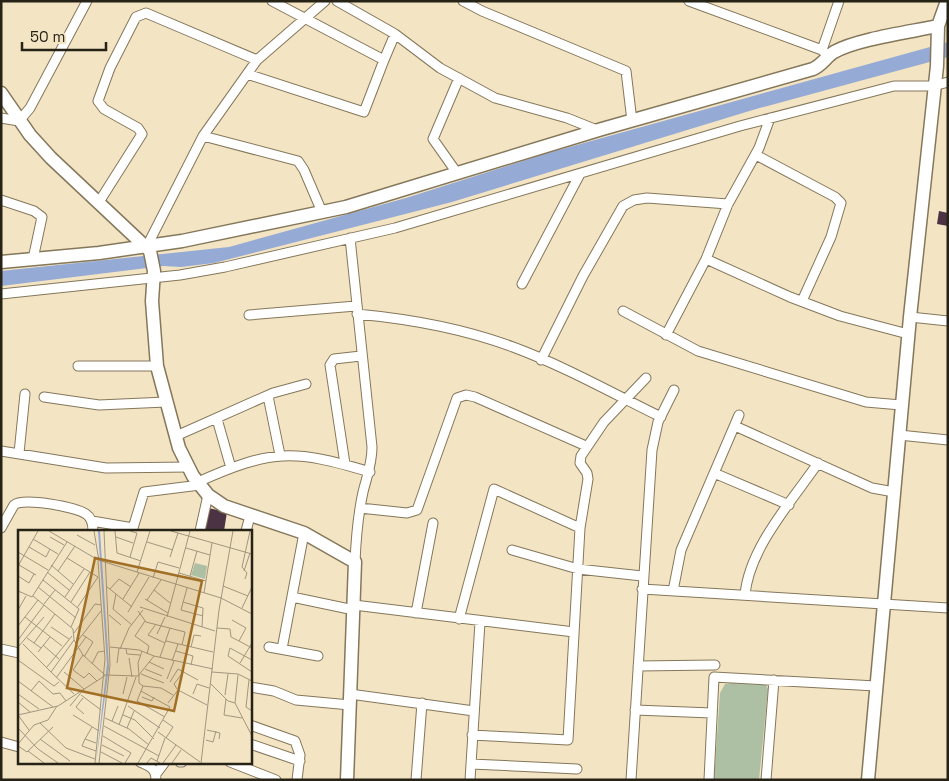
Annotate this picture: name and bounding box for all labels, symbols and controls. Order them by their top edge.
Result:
scale bar [22,20,106,52]
text: 50 m [30,27,65,46]
inset map [18,530,251,764]

